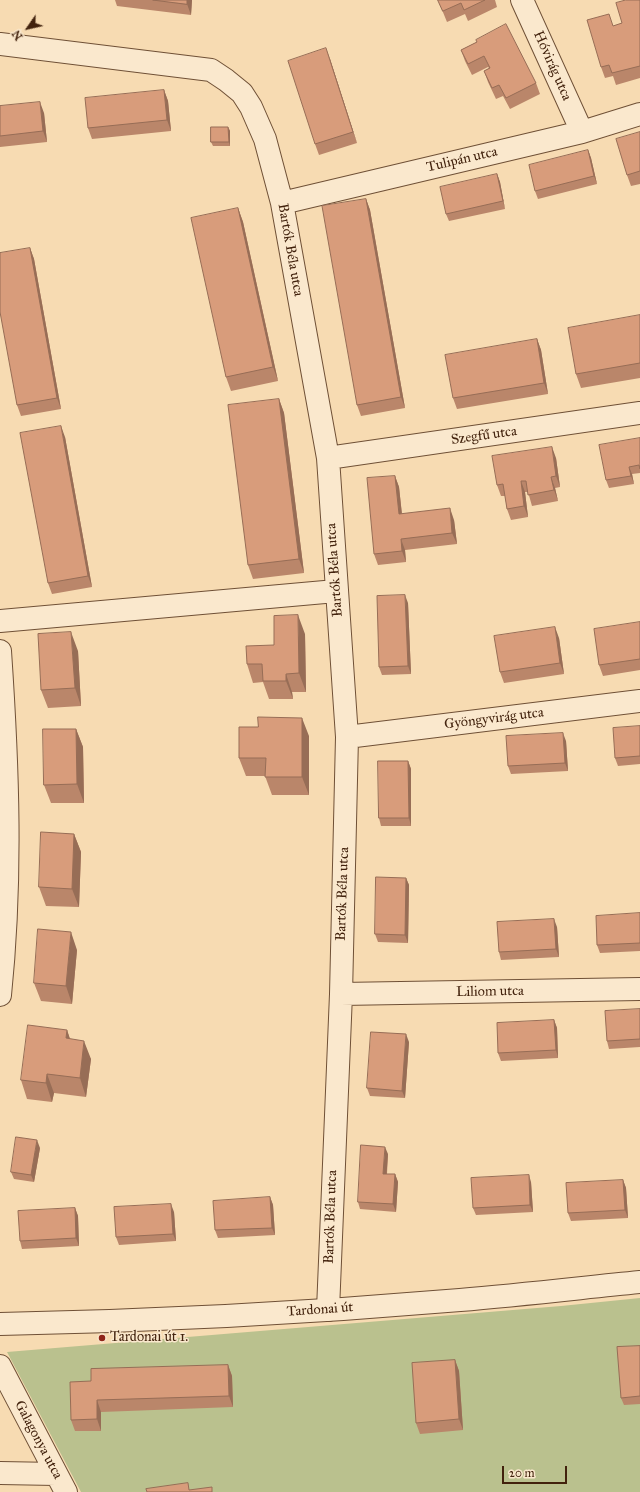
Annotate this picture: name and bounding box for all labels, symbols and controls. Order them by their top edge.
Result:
north arrow [8,8,48,48]
text: N [10,27,26,42]
street label: Hóvirág utca [529,29,575,103]
street label: Tulipán utca [425,144,499,176]
street label: Bartók Béla utca [274,202,306,298]
street label: Szegfű utca [450,423,518,449]
street label: Bartók Béla utca [323,523,347,617]
street label: Gyöngyvirág utca [443,705,545,733]
street label: Bartók Béla utca [333,847,353,941]
street label: Liliom utca [456,983,524,1001]
street label: Bartók Béla utca [321,1170,341,1264]
street label: Tardonai út [286,1299,354,1321]
place label: Tardonai út 1. [110,1330,188,1346]
marker: Tardonai út 1. [97,1333,107,1343]
street label: Galagonya utca [10,1398,66,1482]
scale bar [504,1458,569,1484]
text: 20 m [509,1466,535,1480]

